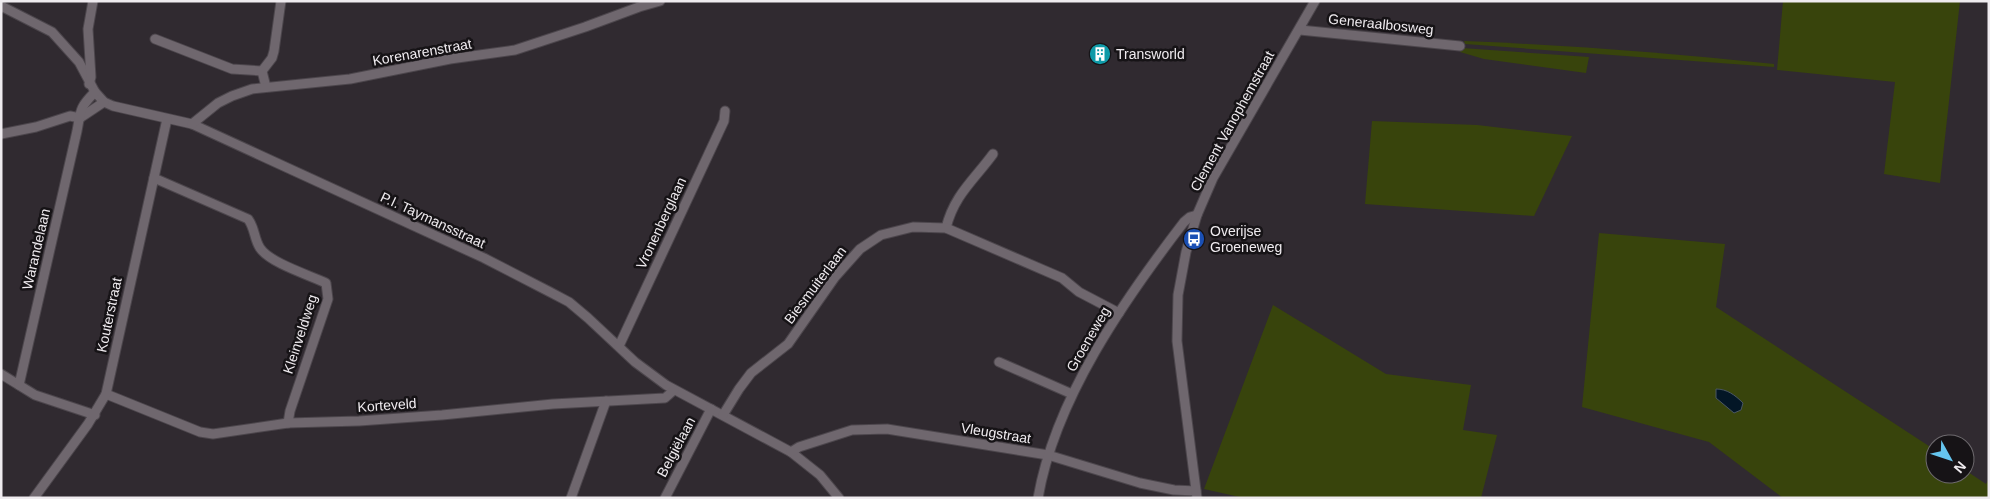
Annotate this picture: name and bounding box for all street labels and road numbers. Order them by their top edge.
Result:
street label: Generaalbosweg [1328,11,1434,37]
street label: Korenarenstraat [371,35,473,69]
street label: Clement Vanophemstraat [1187,48,1277,194]
street label: Vronenberglaan [633,175,689,271]
street label: P.I. Taymansstraat [378,189,488,251]
street label: Warandelaan [19,207,53,291]
street label: Biesmuiterlaan [781,243,849,327]
street label: Kouterstraat [93,276,125,354]
street label: Kleinveldweg [280,292,320,376]
street label: Groeneweg [1063,304,1113,374]
street label: Korteveld [357,395,417,415]
street label: Belgiëlaan [654,414,698,480]
street label: Vleugstraat [960,420,1032,446]

